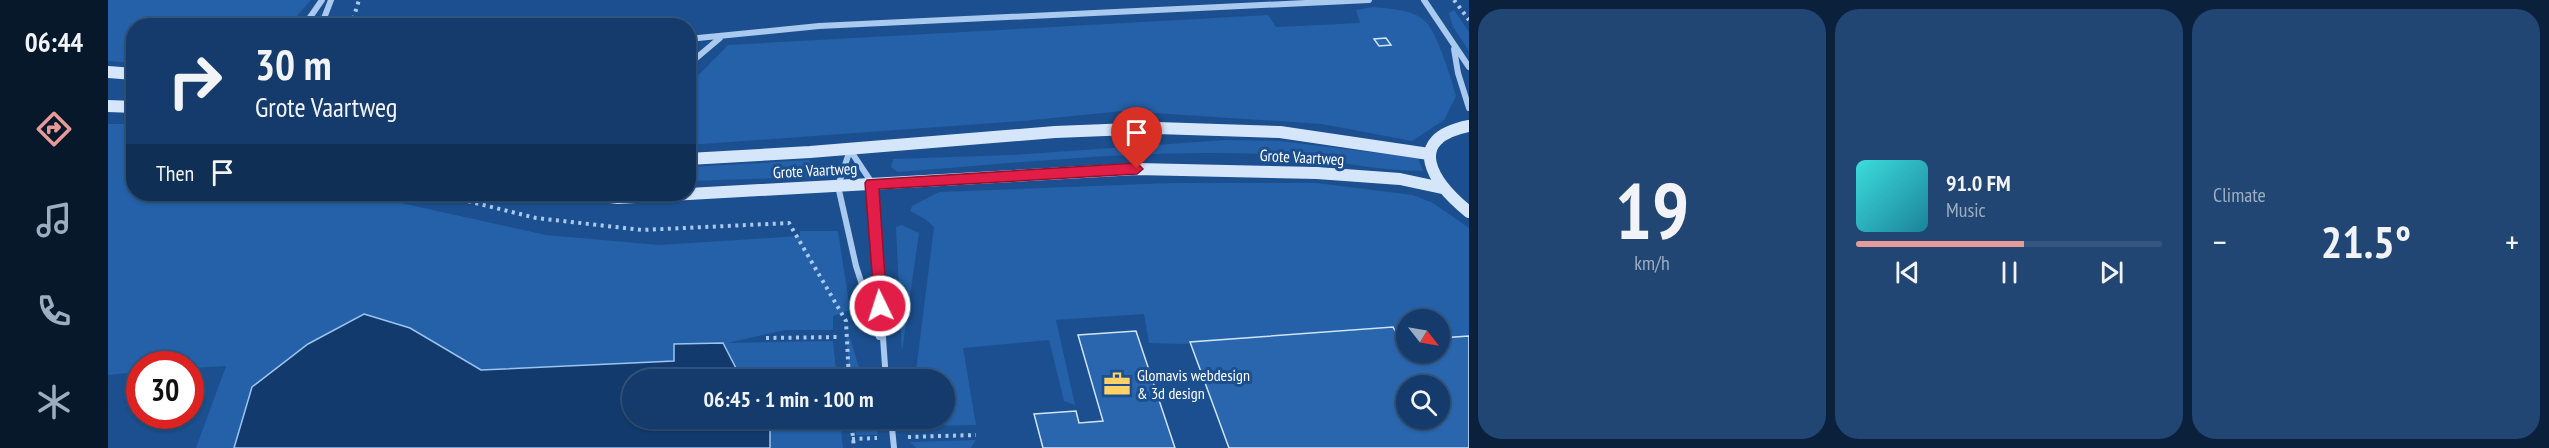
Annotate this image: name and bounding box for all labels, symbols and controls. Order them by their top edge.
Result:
text: 06:44 [25,25,83,59]
text: 30 m [255,37,332,92]
icon: right [156,42,234,120]
text: Grote Vaartweg [255,90,398,124]
pin [1111,107,1162,169]
icon: directions [33,108,75,150]
icon: arrive [1120,116,1153,149]
street label: Grote Vaartweg [1259,145,1345,169]
icon: arrive [206,156,239,189]
street label: Grote Vaartweg [772,158,858,182]
text: Then [156,159,194,187]
text: 19 [1615,160,1689,261]
text: 91.0 FM [1946,169,2011,197]
text: Climate [2213,182,2266,208]
text: Music [1946,197,1986,223]
icon: music [33,199,75,241]
text: 21.5° [2321,212,2411,270]
text: − [2213,220,2227,263]
text: + [2505,220,2519,263]
text: km/h [1634,250,1670,276]
icon: previous [1891,256,1924,289]
icon: pause [1993,256,2026,289]
icon: next [2095,256,2128,289]
position arrow [848,274,912,338]
icon: phone [33,290,75,332]
north arrow [1396,309,1450,363]
map controls [1396,309,1450,429]
speed limit sign: 30 [126,351,204,429]
place label: Glomavis webdesign & 3d design [1137,365,1250,403]
office icon: Glomavis webdesign & 3d design [1102,369,1132,399]
button: search [1396,375,1450,429]
icon: climate [33,381,75,423]
text: 06:45 · 1 min · 100 m [703,385,874,413]

